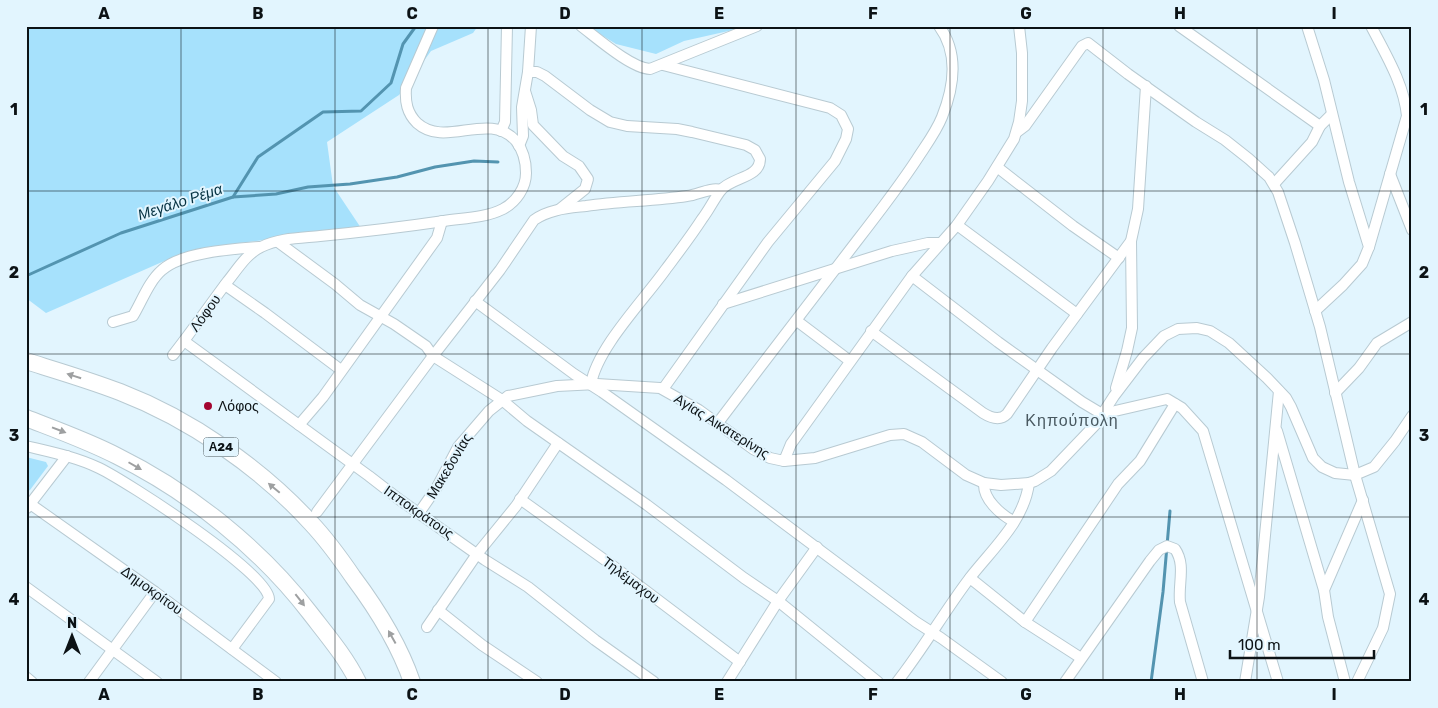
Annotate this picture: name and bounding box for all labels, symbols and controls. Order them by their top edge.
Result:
text: A [98,4,110,23]
text: B [252,4,264,23]
text: C [406,4,418,23]
text: D [559,4,571,23]
text: E [714,4,724,23]
text: F [868,4,878,23]
text: G [1020,4,1032,23]
text: H [1174,4,1186,23]
text: I [1331,4,1337,23]
text: 1 [10,100,18,119]
text: 1 [1420,100,1428,119]
water label: Μεγάλο Ρέμα [135,180,225,224]
text: 2 [9,263,19,282]
text: 2 [1419,263,1429,282]
street label: Λόφου [186,291,225,335]
one-way arrow [67,372,82,380]
street label: Αγίας Αικατερίνης [671,390,773,463]
place label: Λόφος [218,398,259,415]
marker: Λόφος [202,400,214,412]
district label: Κηπούπολη [1025,411,1119,430]
text: 3 [9,426,19,445]
text: 3 [1419,426,1429,445]
one-way arrow [52,427,66,435]
street label: Μακεδονίας [423,430,476,502]
road number: Α24 [204,438,238,457]
one-way arrow [128,461,142,470]
one-way arrow [268,482,281,493]
street label: Ιπποκράτους [381,482,457,543]
street label: Τηλέμαχου [599,553,663,607]
street label: Δημοκρίτου [118,562,186,618]
text: 4 [9,590,20,609]
text: 4 [1419,590,1430,609]
one-way arrow [295,593,305,607]
north arrow [48,610,98,660]
text: N [67,615,77,632]
scale bar [1230,628,1374,660]
one-way arrow [388,630,396,645]
text: 100 m [1238,636,1280,654]
text: A [98,685,110,704]
text: B [252,685,264,704]
text: C [406,685,418,704]
text: D [559,685,571,704]
text: E [714,685,724,704]
text: F [868,685,878,704]
text: G [1020,685,1032,704]
text: H [1174,685,1186,704]
text: I [1331,685,1337,704]

